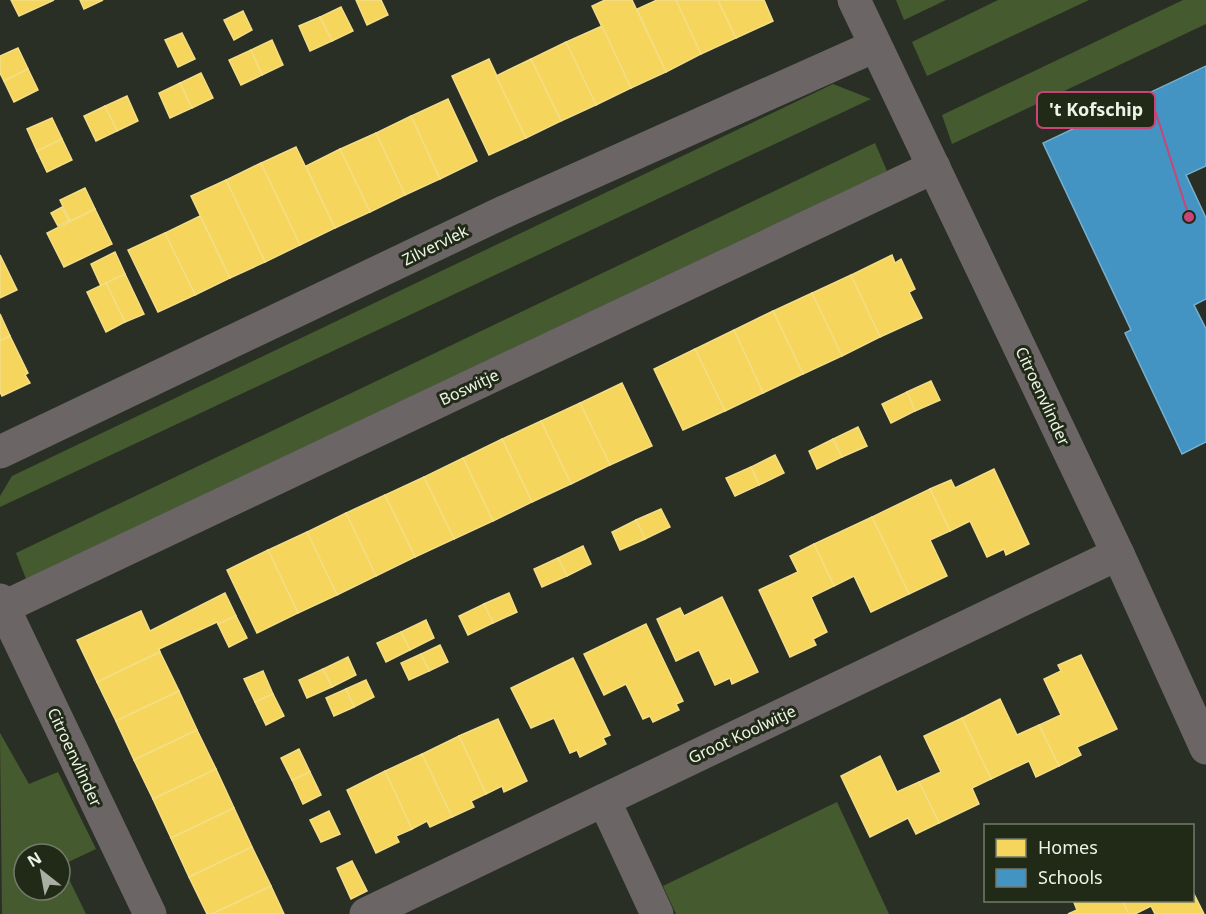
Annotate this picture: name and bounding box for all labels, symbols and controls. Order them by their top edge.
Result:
callout: 't Kofschip [1037,92,1155,128]
text: 't Kofschip [1049,97,1143,121]
street label: Zilvervlek [398,219,472,270]
street label: Citroenvlinder [1010,343,1076,449]
street label: Boswitje [436,364,502,410]
street label: Groot Koolwitje [685,699,799,769]
street label: Citroenvlinder [42,704,108,810]
legend [984,824,1194,902]
text: Homes [1038,835,1098,859]
north arrow [12,842,72,902]
text: N [23,846,46,872]
text: Schools [1038,865,1103,889]

